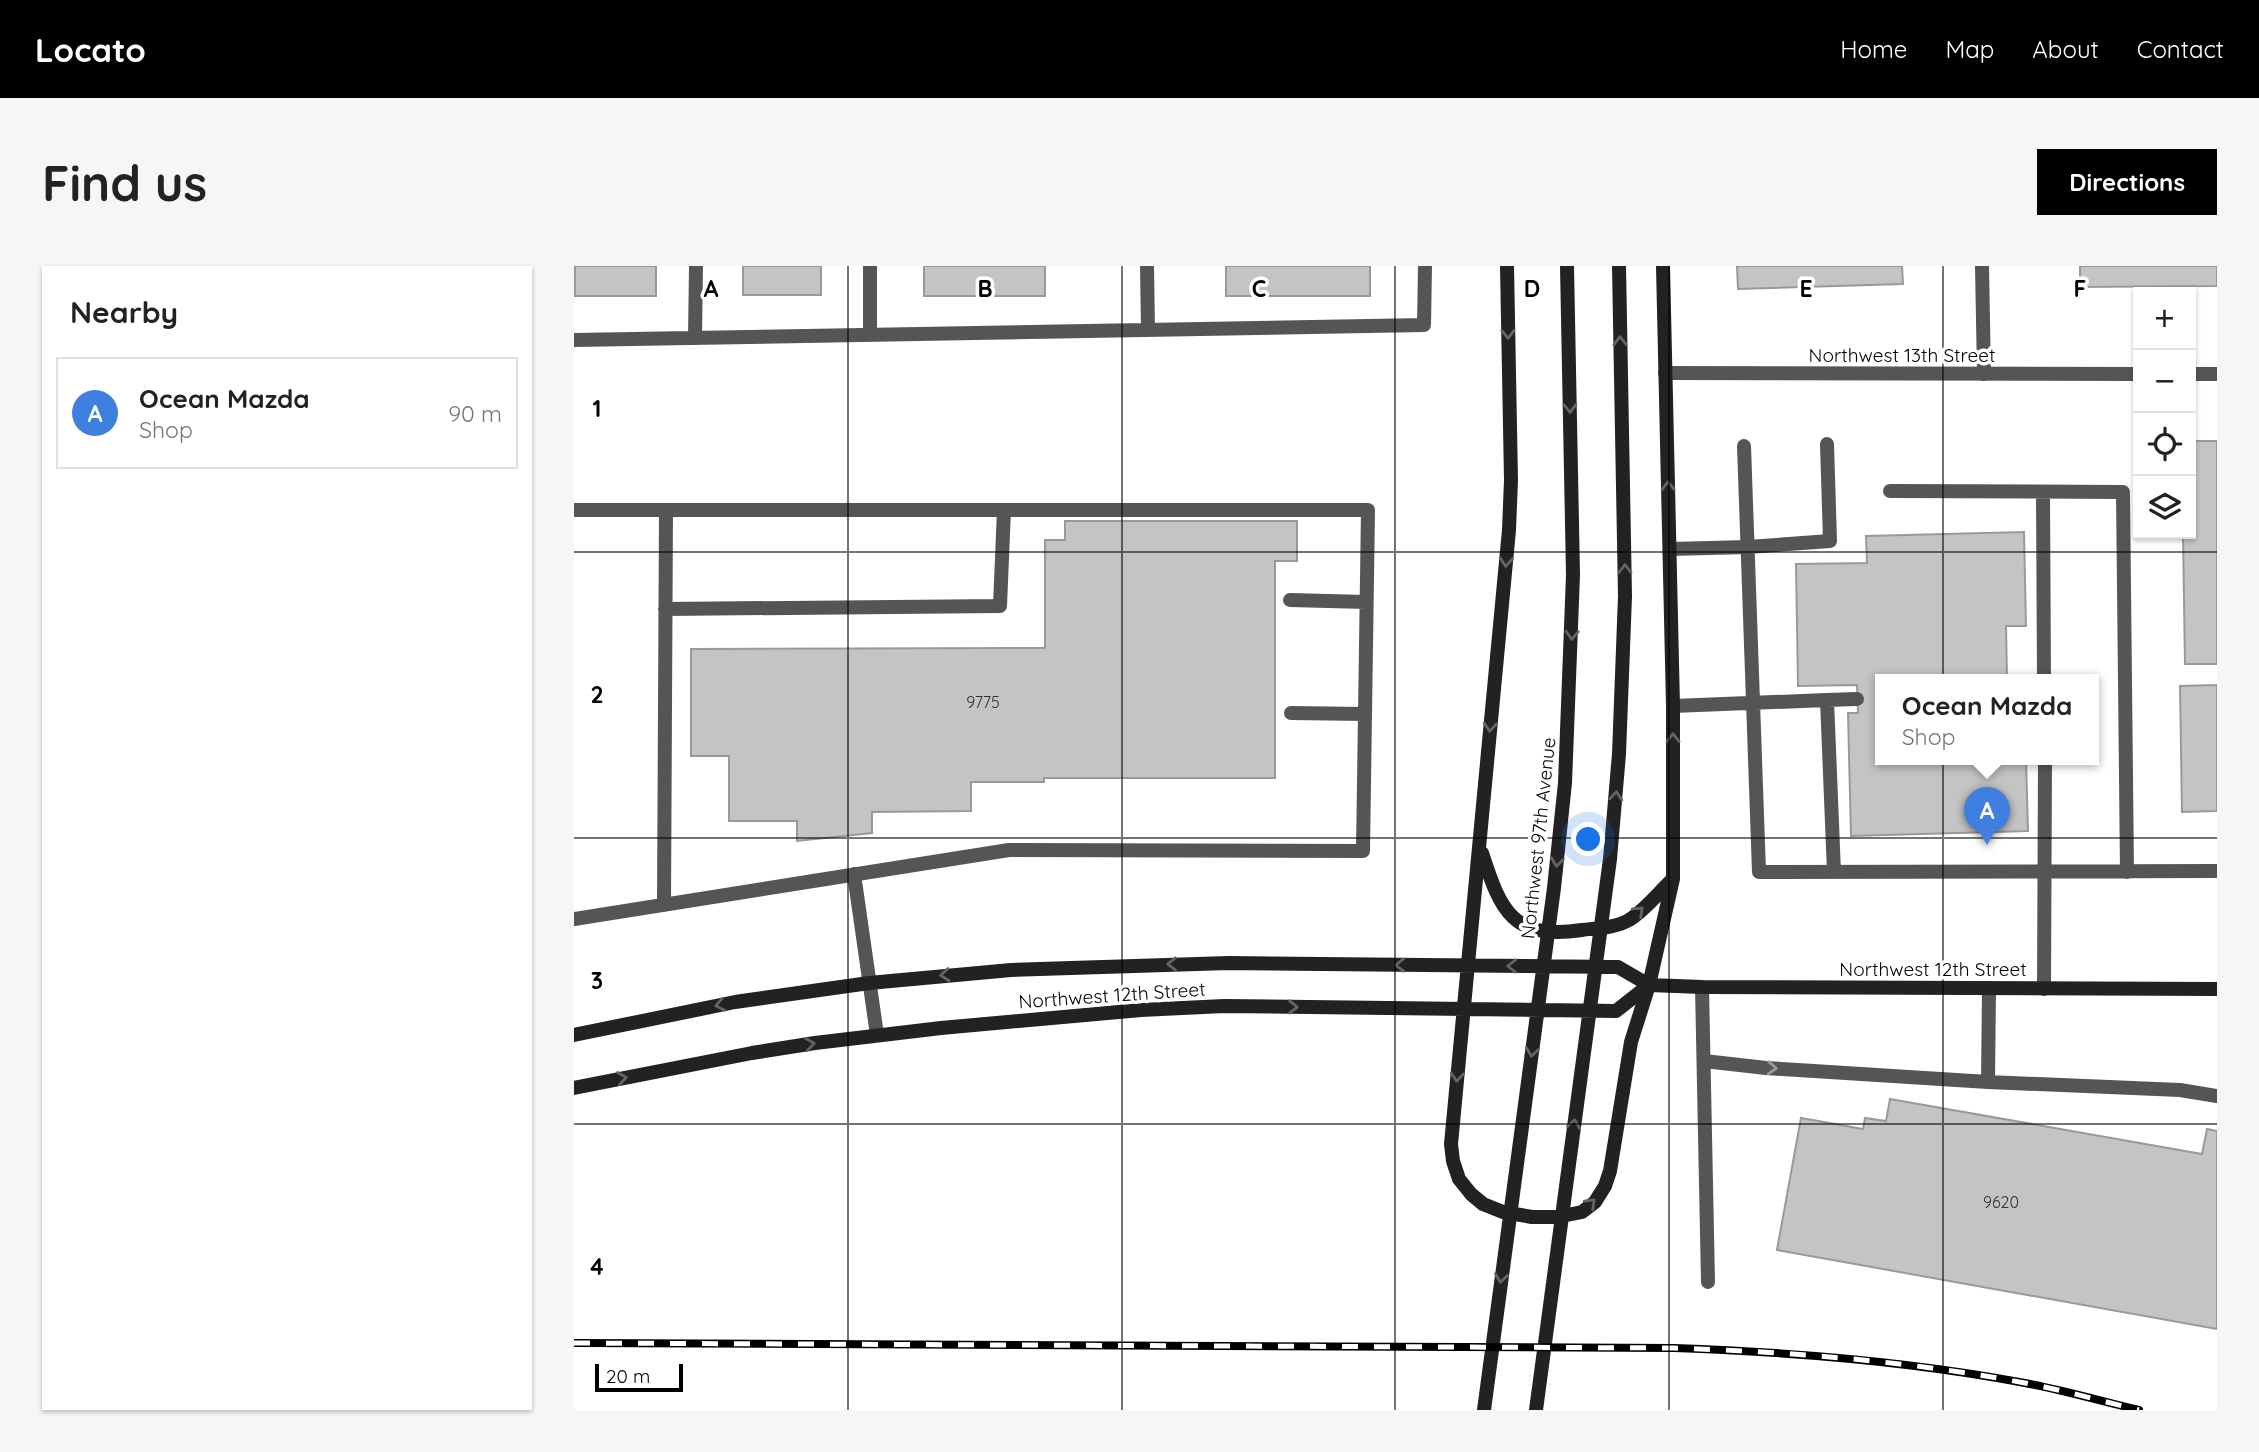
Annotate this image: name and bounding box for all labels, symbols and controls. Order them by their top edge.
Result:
text: Locato [35,29,146,70]
text: Home [1840,34,1907,64]
text: Map [1945,34,1994,64]
text: About [2032,34,2099,64]
text: Contact [2137,34,2224,64]
button: Directions [2037,149,2217,215]
text: Find us [42,152,207,213]
text: A [704,274,719,303]
text: B [977,274,993,303]
text: C [1252,274,1266,303]
text: D [1524,274,1540,303]
text: E [1799,274,1813,303]
text: F [2074,274,2086,303]
map controls [2133,287,2196,539]
button: + [2133,287,2196,350]
text: Nearby [70,293,178,331]
one-way arrow [1501,329,1516,340]
one-way arrow [1612,335,1628,346]
street label: Northwest 13th Street [1809,343,1995,367]
button: − [2133,350,2196,413]
text: Ocean Mazda [139,382,310,415]
text: 1 [593,394,601,423]
text: A [88,399,102,428]
text: 90 m [448,399,502,428]
one-way arrow [1562,403,1578,413]
button: locate [2133,413,2196,476]
text: Shop [139,415,193,444]
button: layers [2133,476,2196,539]
one-way arrow [1661,480,1676,491]
one-way arrow [1499,556,1514,567]
one-way arrow [1617,563,1633,573]
one-way arrow [1565,630,1580,641]
popup [1875,674,2099,765]
text: 2 [590,680,604,709]
text: Ocean Mazda [1902,689,2072,722]
house number: 9775 [966,692,1000,712]
one-way arrow [1483,722,1498,733]
text: Shop [1902,722,1956,751]
one-way arrow [1665,732,1681,742]
street label: Northwest 97th Avenue [1515,736,1561,940]
pin: A [1964,787,2010,845]
one-way arrow [1608,790,1623,801]
your location [1571,822,1605,856]
one-way arrow [1549,856,1564,868]
one-way arrow [1631,907,1644,919]
one-way arrow [1167,956,1177,972]
one-way arrow [1394,957,1405,973]
street label: Northwest 12th Street [1839,957,2027,981]
one-way arrow [1506,958,1517,974]
text: 3 [591,966,603,995]
one-way arrow [939,967,950,982]
street label: Northwest 12th Street [1018,976,1206,1014]
one-way arrow [714,996,726,1011]
one-way arrow [1287,1000,1298,1015]
one-way arrow [804,1037,816,1052]
one-way arrow [1524,1046,1539,1058]
one-way arrow [1766,1060,1777,1075]
one-way arrow [616,1071,628,1086]
one-way arrow [1450,1072,1465,1083]
one-way arrow [1567,1118,1582,1130]
house number: 9620 [1983,1192,2019,1212]
one-way arrow [1583,1199,1596,1212]
text: 4 [590,1252,604,1281]
one-way arrow [1494,1272,1509,1284]
scale bar [595,1361,682,1393]
text: 20 m [606,1364,650,1388]

